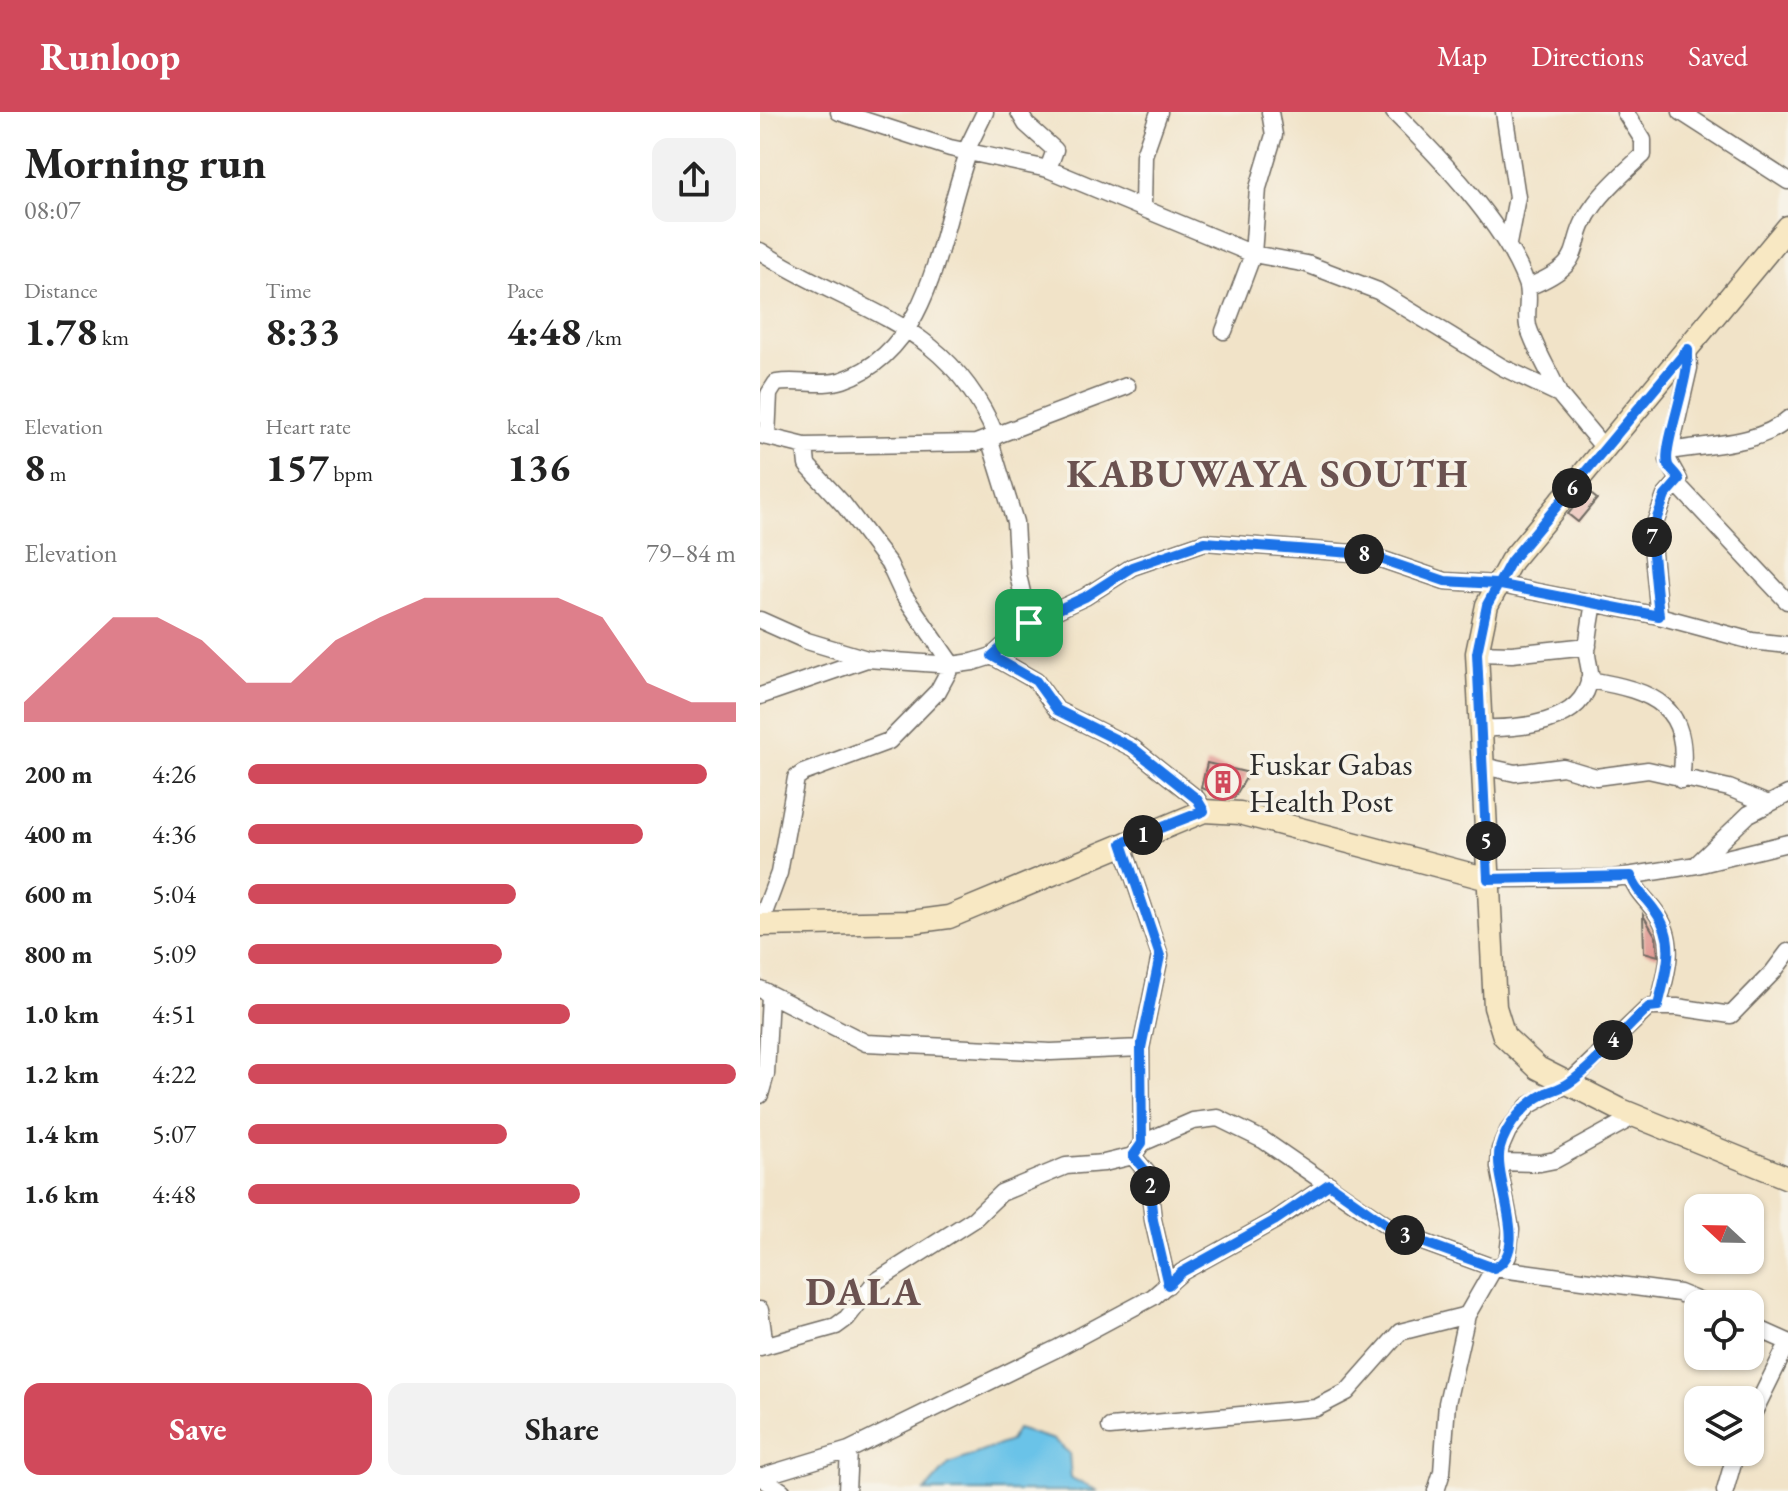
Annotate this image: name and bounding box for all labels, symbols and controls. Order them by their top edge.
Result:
text: Runloop [40,32,180,81]
text: Map [1437,38,1487,74]
text: Directions [1531,38,1644,74]
text: Saved [1688,38,1748,74]
text: Morning run [24,134,266,191]
button: share [652,138,736,222]
text: 08:07 [24,193,80,227]
text: Distance [24,276,97,305]
text: Time [265,276,311,305]
text: Pace [507,276,544,305]
text: 1.78 [24,305,97,357]
text: 8:33 [265,305,340,357]
text: 4:48 [507,305,581,357]
text: km [97,323,129,352]
text: /km [581,323,622,352]
text: Elevation [24,412,103,441]
text: Heart rate [265,412,351,441]
text: kcal [507,412,540,441]
text: 8 [24,441,45,493]
text: 157 [265,441,329,493]
text: 136 [507,441,570,493]
district label: KABUWAYA SOUTH [1066,447,1470,499]
text: m [45,459,67,488]
text: bpm [329,459,373,488]
pin: 6 [1552,468,1592,508]
text: 6 [1566,473,1578,502]
pin: 7 [1632,517,1672,557]
text: 7 [1646,522,1658,551]
pin: 8 [1344,534,1384,574]
text: Elevation [24,536,118,570]
text: 79–84 m [646,536,736,570]
text: 8 [1358,539,1370,568]
pin [995,589,1063,657]
icon: arrive [1007,601,1051,645]
place label: Fuskar Gabas Health Post [1249,743,1413,822]
text: 200 m [24,757,92,791]
text: 4:26 [152,757,196,791]
building icon: Fuskar Gabas Health Post [1204,763,1242,801]
pin: 1 [1123,815,1163,855]
text: 400 m [24,817,92,851]
text: 4:36 [152,817,196,851]
text: 1 [1137,820,1149,849]
pin: 5 [1466,821,1506,861]
text: 5 [1480,826,1492,855]
text: 600 m [24,877,92,911]
text: 5:04 [152,877,196,911]
text: 800 m [24,937,92,971]
text: 5:09 [152,937,196,971]
text: 1.0 km [24,997,99,1031]
text: 4:51 [152,997,196,1031]
pin: 4 [1593,1020,1633,1060]
text: 4 [1607,1025,1619,1054]
text: 1.2 km [24,1057,99,1091]
text: 4:22 [152,1057,196,1091]
text: 1.4 km [24,1117,99,1151]
text: 5:07 [152,1117,196,1151]
pin: 2 [1130,1166,1170,1206]
text: 2 [1144,1171,1156,1200]
text: 1.6 km [24,1177,99,1211]
text: 4:48 [152,1177,196,1211]
north arrow [1684,1194,1764,1274]
map controls [1684,1194,1764,1466]
pin: 3 [1385,1215,1425,1255]
text: 3 [1399,1220,1411,1249]
district label: DALA [805,1265,923,1317]
button: locate [1684,1290,1764,1370]
button: Save [24,1383,372,1475]
button: Share [388,1383,736,1475]
button: layers [1684,1386,1764,1466]

